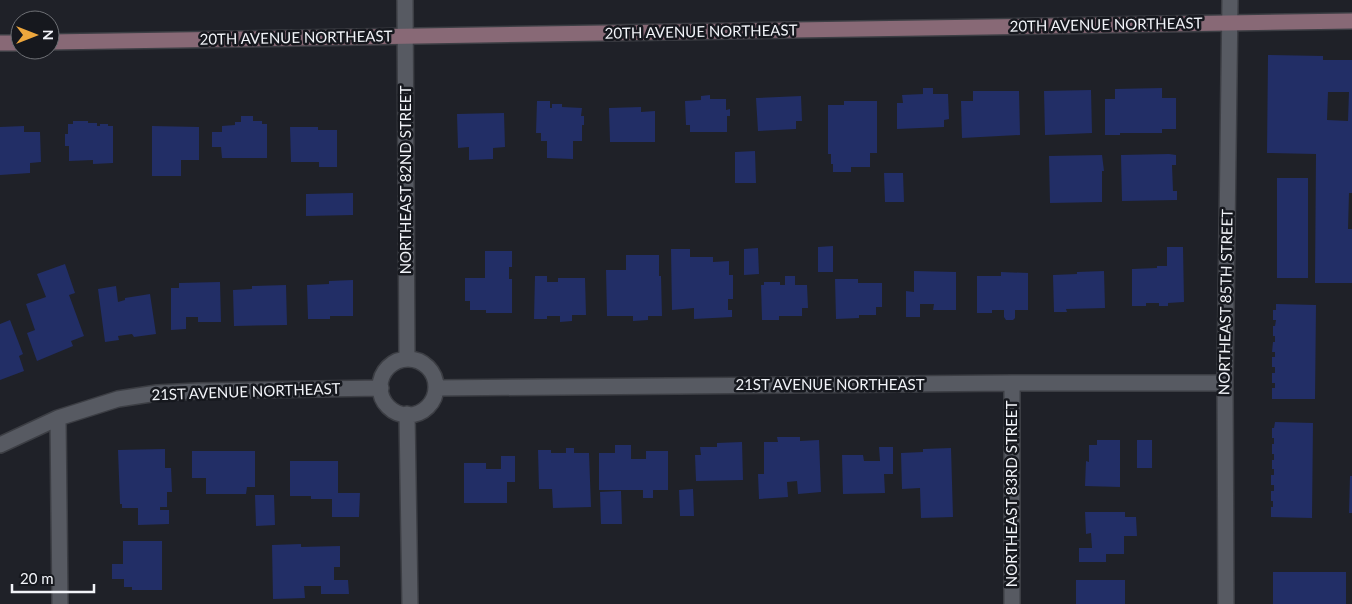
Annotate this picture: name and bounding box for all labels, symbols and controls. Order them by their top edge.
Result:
north arrow [10,10,60,60]
street label: 20TH AVENUE NORTHEAST [1009,13,1203,35]
street label: 20TH AVENUE NORTHEAST [604,20,798,42]
street label: 20TH AVENUE NORTHEAST [199,26,393,48]
text: N [40,30,57,40]
street label: NORTHEAST 82ND STREET [396,86,414,274]
street label: NORTHEAST 85TH STREET [1214,209,1236,395]
street label: 21ST AVENUE NORTHEAST [735,375,925,393]
street label: 21ST AVENUE NORTHEAST [151,379,341,403]
street label: NORTHEAST 83RD STREET [1002,401,1020,587]
scale bar [12,562,95,594]
text: 20 m [20,569,54,587]

